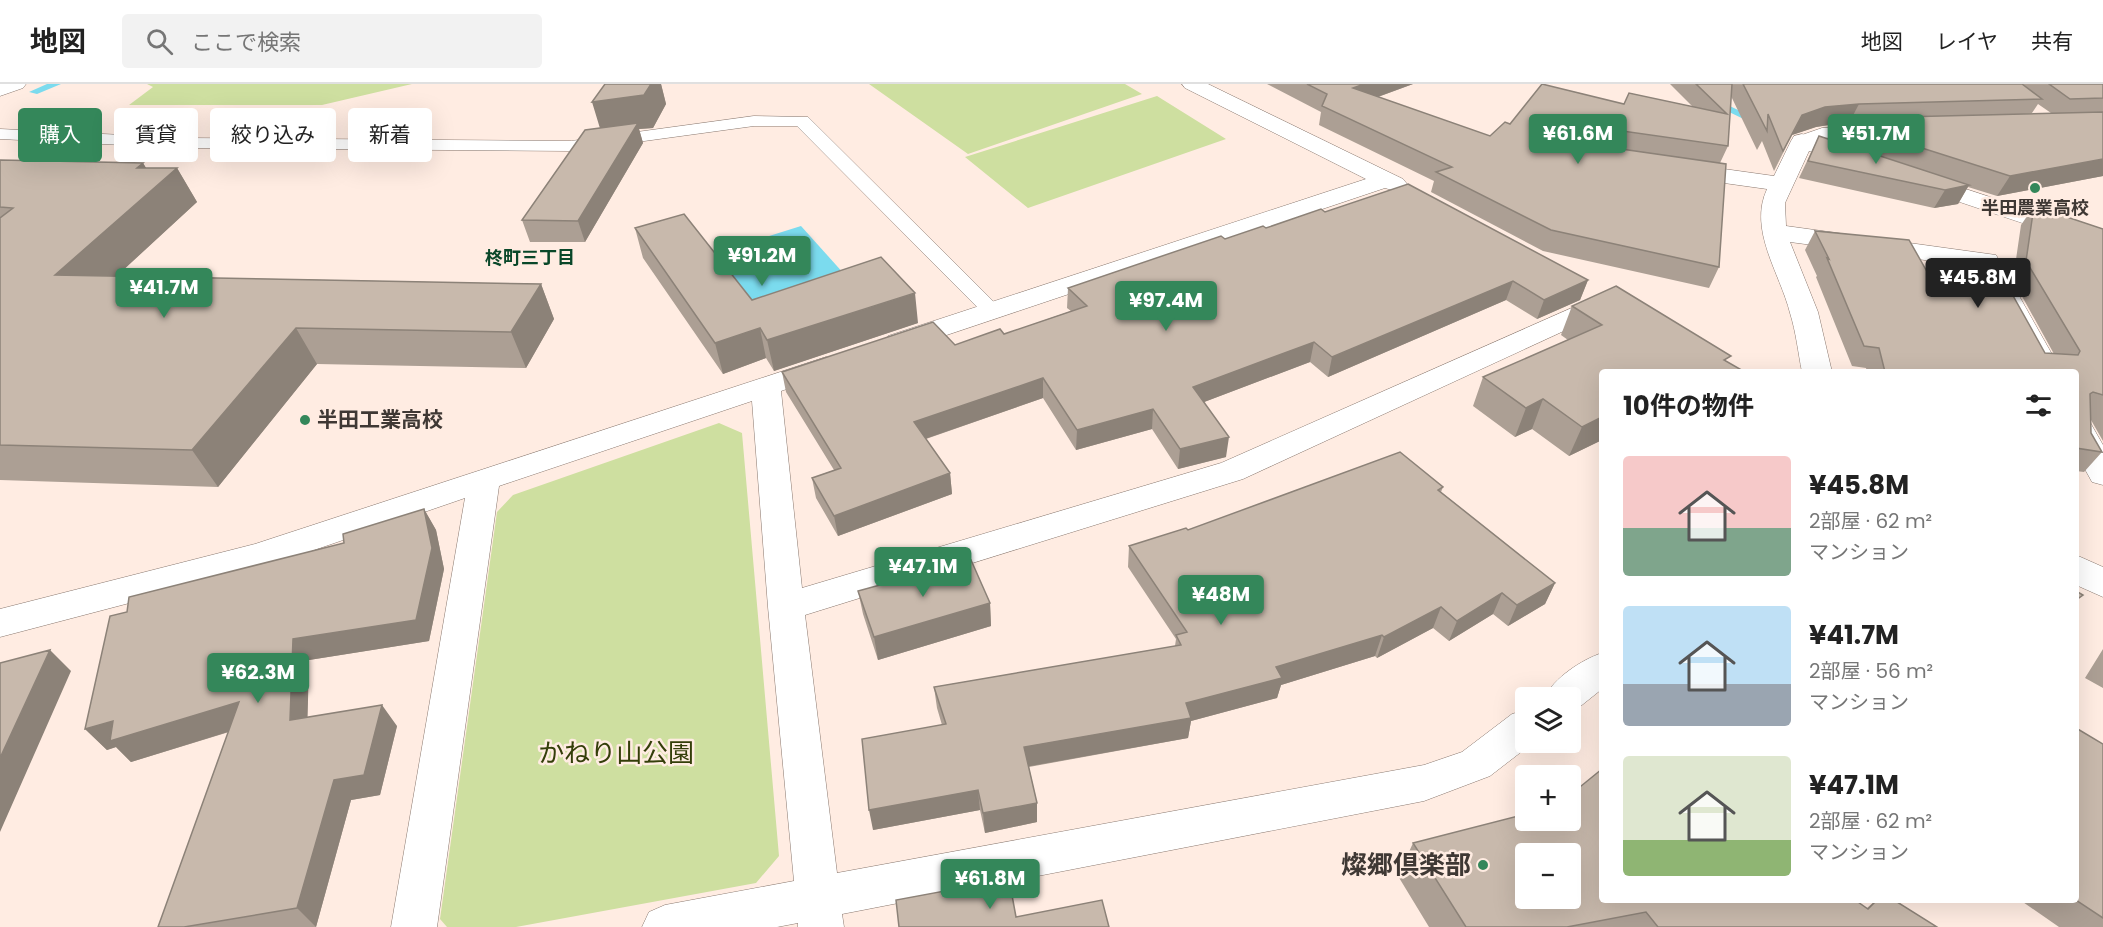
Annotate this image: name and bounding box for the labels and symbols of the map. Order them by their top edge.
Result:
pin: ¥61.6M [1529,114,1627,165]
pin: ¥51.7M [1827,114,1925,165]
marker: 半田農業高校 [2028,181,2042,195]
place label: 半田農業高校 [1981,195,2089,220]
pin: ¥91.2M [713,236,811,287]
district label: 柊町三丁目 [485,245,575,270]
pin: ¥45.8M [1929,258,2027,309]
pin: ¥41.7M [115,268,213,319]
pin: ¥97.4M [1117,281,1215,332]
place label: 半田工業高校 [317,405,443,434]
marker: 半田工業高校 [298,413,312,427]
pin: ¥47.1M [874,547,972,598]
pin: ¥48M [1185,575,1257,626]
pin: ¥62.3M [209,653,307,704]
park label: かねり山公園 [538,735,694,771]
place label: 燦郷倶楽部 [1341,847,1471,883]
marker: 燦郷倶楽部 [1476,858,1490,872]
pin: ¥61.8M [941,859,1039,910]

